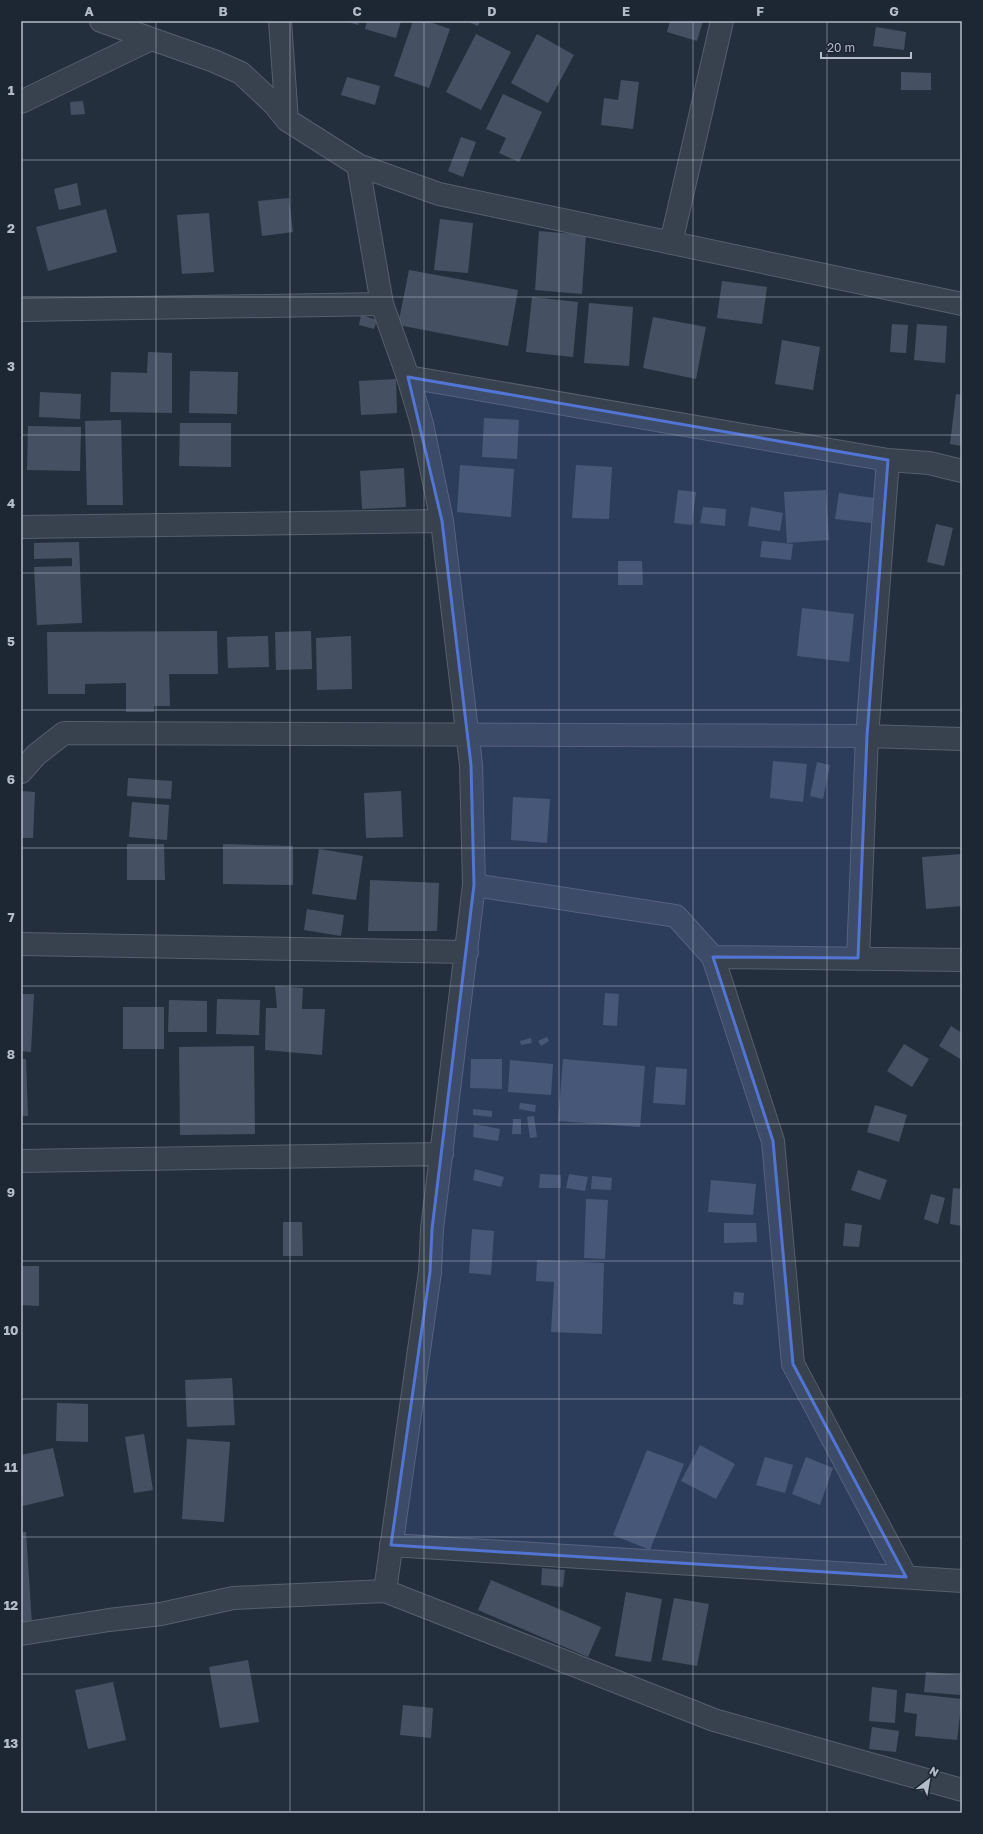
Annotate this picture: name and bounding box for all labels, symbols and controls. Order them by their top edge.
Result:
text: A [84,3,94,19]
text: B [218,3,228,19]
text: C [352,3,362,19]
text: D [487,3,497,19]
text: E [622,3,630,19]
text: F [756,3,764,19]
text: G [889,3,899,19]
scale bar [821,34,911,60]
text: 20 m [827,40,855,55]
text: 1 [8,82,15,98]
text: 2 [7,220,15,236]
text: 3 [7,358,15,374]
text: 4 [7,495,15,511]
text: 5 [7,633,15,649]
text: 6 [7,771,15,787]
text: 7 [7,909,15,925]
text: 8 [7,1046,15,1062]
text: 9 [7,1184,15,1200]
text: 10 [3,1322,19,1338]
text: 11 [4,1459,18,1475]
text: 12 [4,1597,18,1613]
text: 13 [4,1735,18,1751]
north arrow [909,1760,949,1800]
text: N [927,1763,941,1779]

